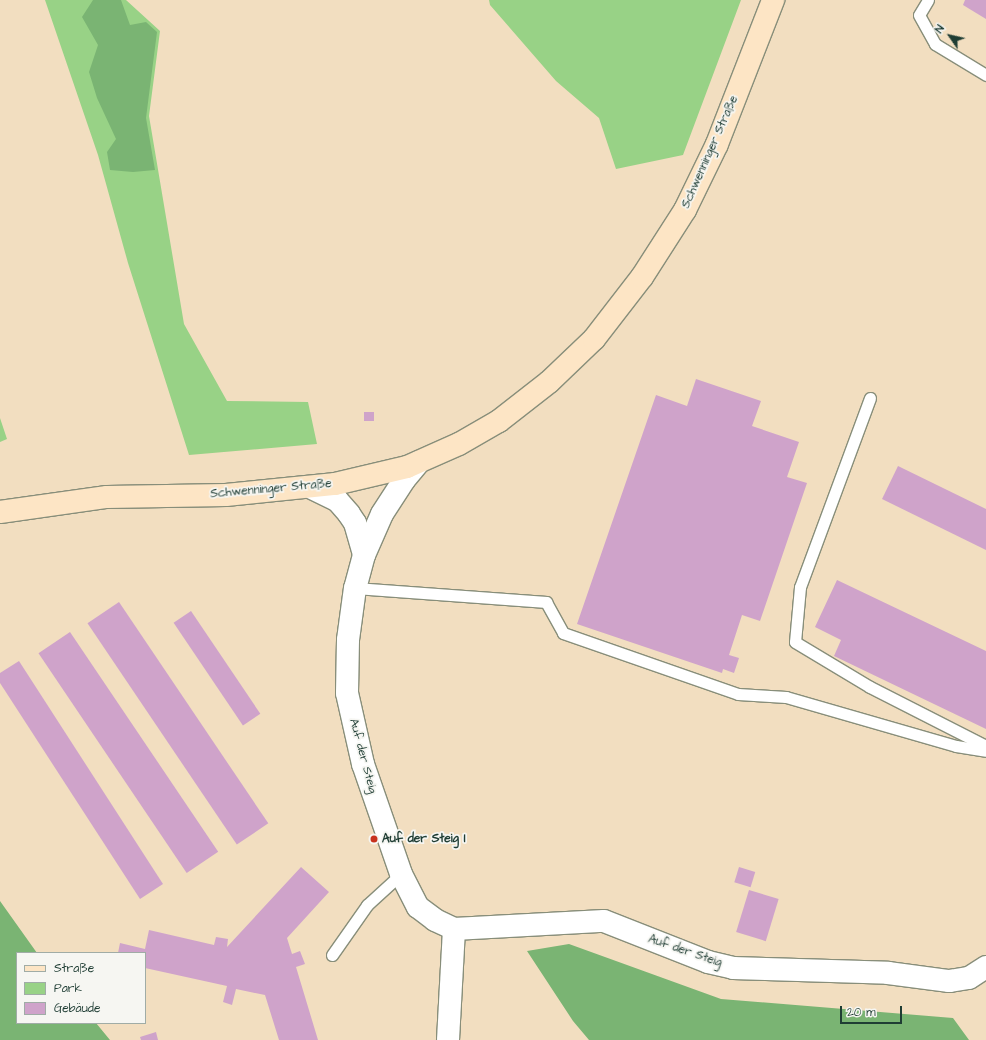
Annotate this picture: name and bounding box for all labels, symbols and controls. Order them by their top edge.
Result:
north arrow [930,16,970,56]
text: N [931,22,948,36]
street label: Schwenninger Straße [679,93,741,211]
street label: Schwenninger Straße [210,477,332,501]
street label: Auf der Steig [346,717,380,795]
place label: Auf der Steig I [382,832,465,846]
marker: Auf der Steig I [369,834,379,844]
street label: Auf der Steig [646,932,724,970]
legend [16,952,146,1024]
text: Straße [54,960,94,977]
text: Park [54,980,82,997]
scale bar [842,998,904,1024]
text: Gebäude [54,1000,100,1017]
text: 20 m [847,1004,876,1021]

